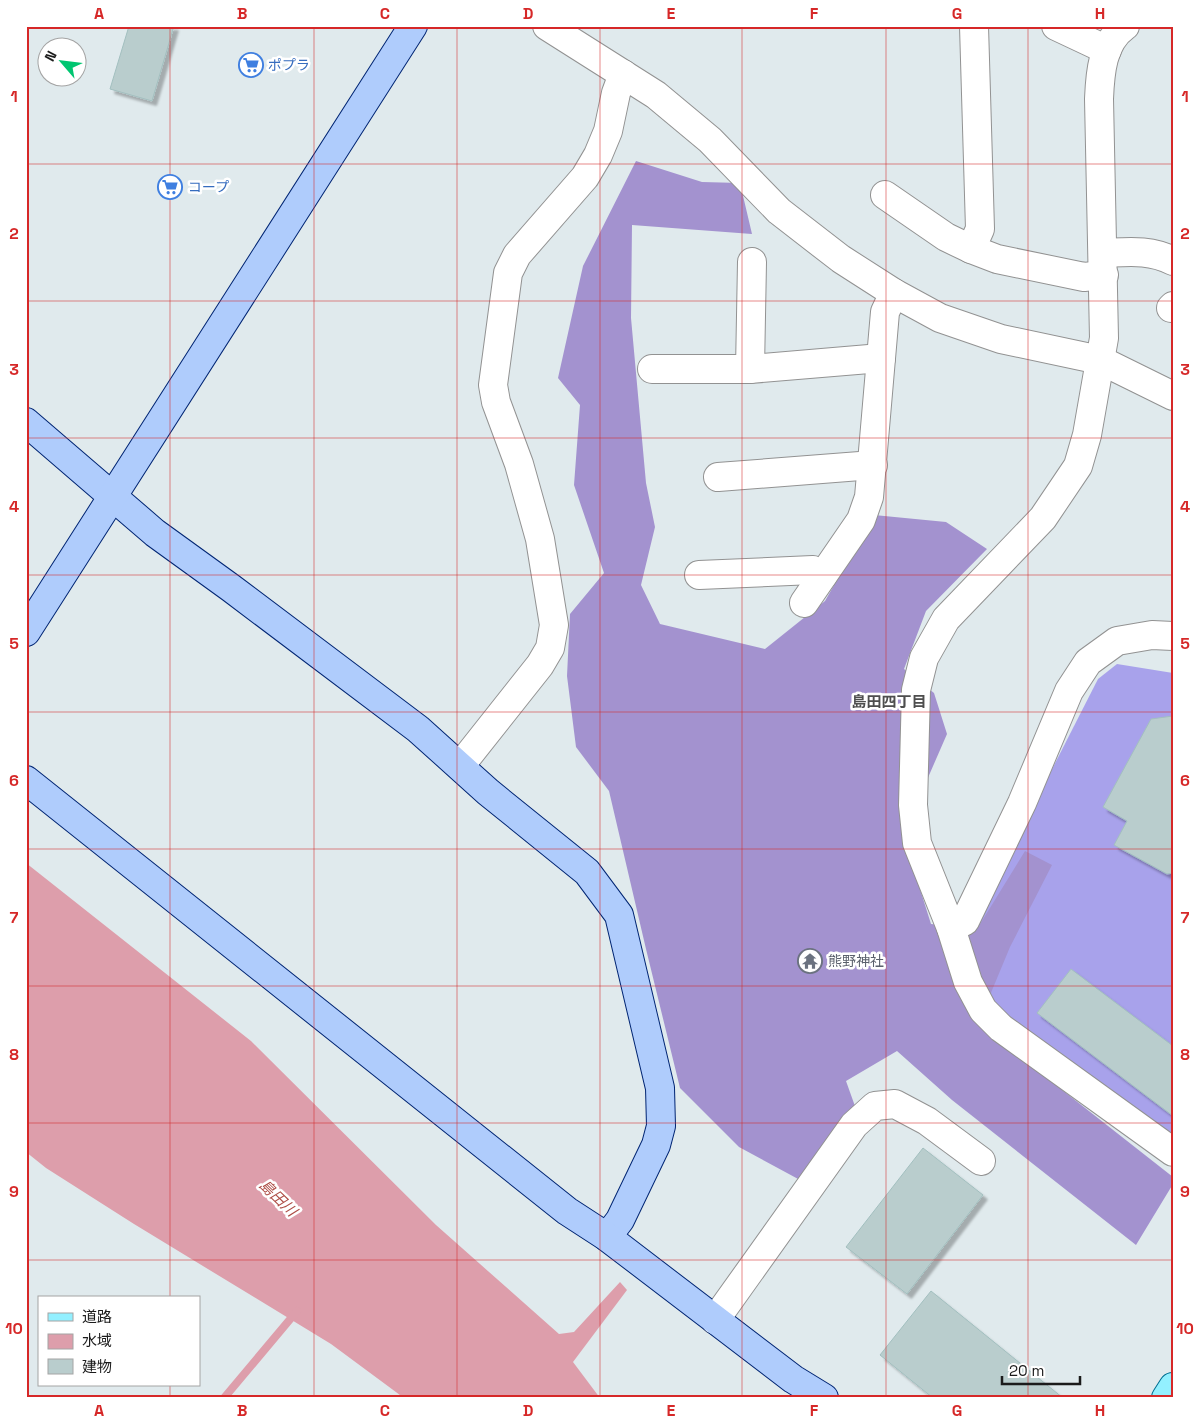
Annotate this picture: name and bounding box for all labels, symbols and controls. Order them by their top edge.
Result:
text: A [94,3,104,24]
text: B [237,3,247,24]
text: C [380,3,390,24]
text: D [523,3,533,24]
text: E [667,3,676,24]
text: F [810,3,819,24]
text: G [952,3,962,24]
text: H [1095,3,1105,24]
north arrow [38,38,88,88]
text: N [40,48,61,64]
supermarket icon: ポプラ [238,52,264,78]
place label: ポプラ [268,56,310,74]
text: 1 [10,86,18,107]
text: 1 [1181,86,1189,107]
supermarket icon: コープ [157,174,183,200]
place label: コープ [188,178,229,196]
text: 2 [9,223,19,244]
text: 2 [1180,223,1190,244]
text: 3 [9,359,19,380]
text: 3 [1180,359,1190,380]
text: 4 [9,496,19,517]
text: 4 [1180,496,1190,517]
text: 5 [9,633,19,654]
text: 5 [1180,633,1190,654]
district label: 島田四丁目 [851,692,927,711]
text: 6 [9,770,19,791]
text: 6 [1180,770,1190,791]
text: 7 [10,907,19,928]
text: 7 [1181,907,1190,928]
temple icon: 熊野神社 [797,948,823,974]
place label: 熊野神社 [828,952,884,970]
text: 8 [9,1044,19,1065]
text: 8 [1180,1044,1190,1065]
water label: 島田川 [256,1175,303,1221]
text: 9 [9,1181,19,1202]
text: 9 [1180,1181,1190,1202]
legend [38,1296,200,1386]
text: 道路 [82,1307,112,1326]
text: 10 [5,1318,23,1339]
text: 10 [1176,1318,1194,1339]
text: 水域 [82,1331,112,1350]
scale bar [1002,1354,1079,1386]
text: 建物 [82,1357,112,1376]
text: 20 m [1009,1361,1044,1380]
text: A [94,1400,104,1421]
text: B [237,1400,247,1421]
text: C [380,1400,390,1421]
text: D [523,1400,533,1421]
text: E [667,1400,676,1421]
text: F [810,1400,819,1421]
text: G [952,1400,962,1421]
text: H [1095,1400,1105,1421]

